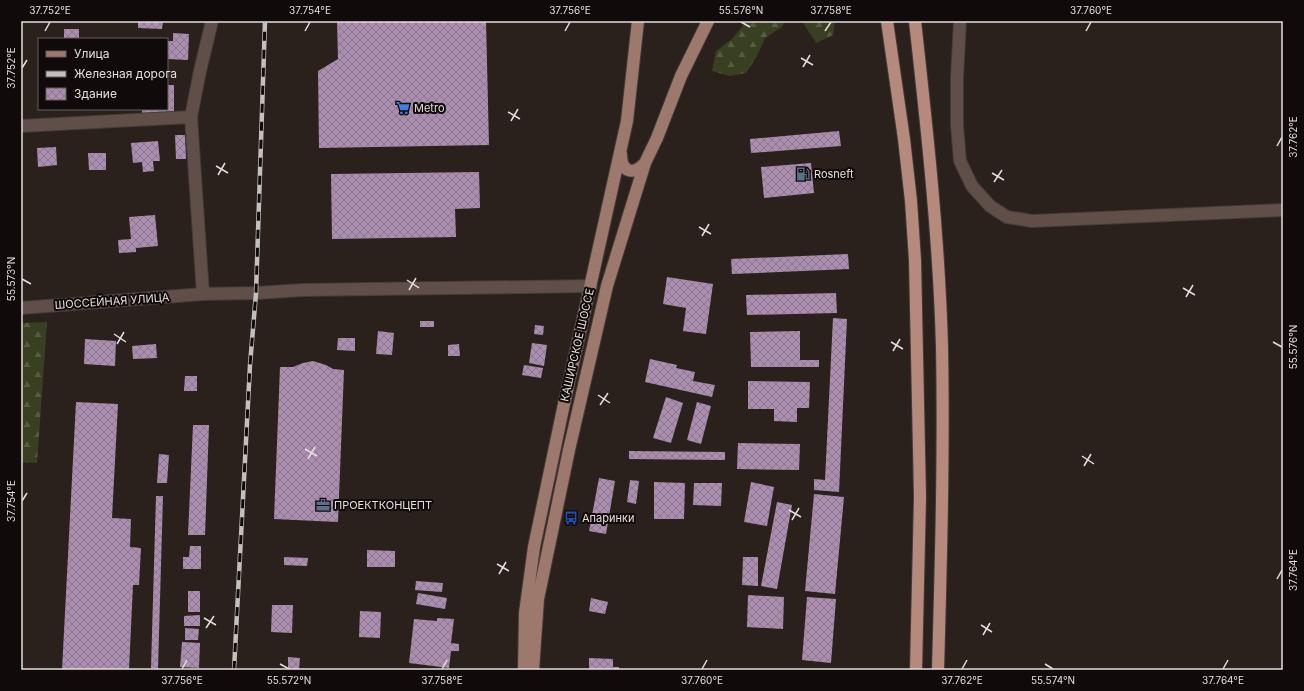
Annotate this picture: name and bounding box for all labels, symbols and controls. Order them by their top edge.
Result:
text: 37.752°E [29,4,71,16]
text: 37.754°E [289,4,331,16]
text: 37.756°E [549,4,591,16]
text: 55.576°N [719,4,763,16]
text: 37.758°E [810,4,852,16]
text: 37.760°E [1070,4,1112,16]
legend [38,38,168,110]
text: Улица [74,46,109,61]
text: 37.752°E [5,47,17,89]
text: Железная дорога [74,66,177,81]
text: Здание [74,86,117,101]
supermarket icon: Metro [395,100,411,116]
place label: Metro [414,101,445,115]
text: 37.762°E [1287,116,1299,158]
fuel station icon: Rosneft [795,166,811,182]
place label: Rosneft [814,167,854,181]
text: 55.573°N [5,257,17,301]
street label: КАШИРСКОЕ ШОССЕ [557,287,597,403]
street label: ШОССЕЙНАЯ УЛИЦА [54,290,170,312]
text: 55.576°N [1287,325,1299,369]
text: 37.754°E [5,480,17,522]
office icon: ПРОЕКТКОНЦЕПТ [315,497,331,513]
place label: ПРОЕКТКОНЦЕПТ [334,498,432,512]
bus stop icon: Апаринки [563,510,579,526]
place label: Апаринки [582,511,634,525]
text: 37.764°E [1287,549,1299,591]
text: 37.756°E [161,674,203,686]
text: 55.572°N [267,674,311,686]
text: 37.758°E [421,674,463,686]
text: 37.760°E [681,674,723,686]
text: 37.762°E [941,674,983,686]
text: 55.574°N [1031,674,1075,686]
text: 37.764°E [1202,674,1244,686]

